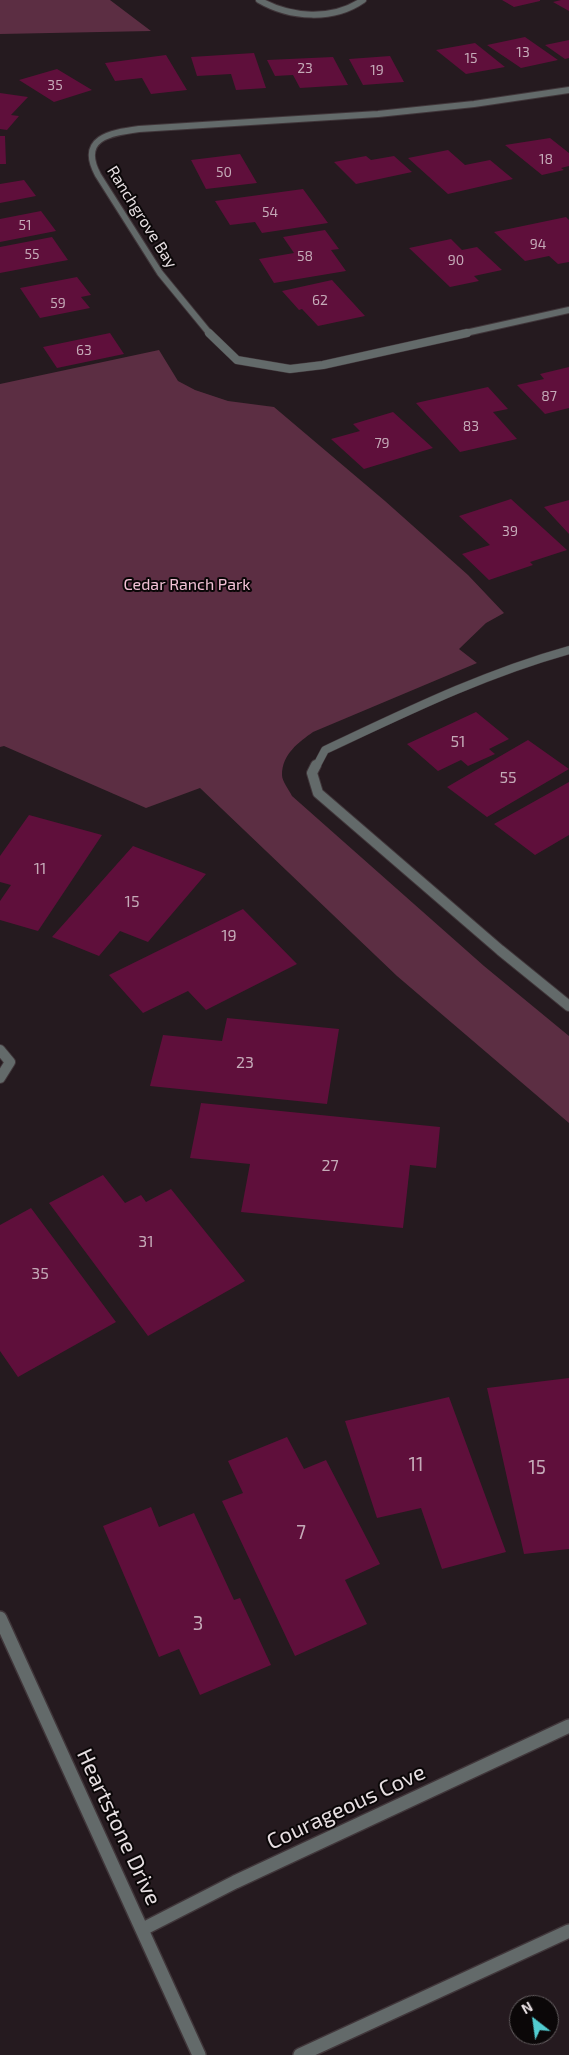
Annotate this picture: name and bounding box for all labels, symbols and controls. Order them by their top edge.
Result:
house number: 13 [516,44,530,60]
house number: 15 [464,50,478,66]
house number: 23 [297,60,313,76]
house number: 19 [370,62,384,78]
house number: 35 [47,77,63,93]
house number: 18 [539,151,553,167]
street label: Ranchgrove Bay [103,162,181,272]
house number: 50 [216,164,232,180]
house number: 54 [262,204,278,220]
house number: 51 [18,217,32,233]
house number: 94 [530,236,546,252]
house number: 55 [24,246,40,262]
house number: 58 [297,248,313,264]
house number: 90 [448,252,464,268]
house number: 62 [312,292,328,308]
house number: 59 [50,295,66,311]
house number: 63 [76,342,92,358]
house number: 87 [541,388,557,404]
house number: 83 [463,418,479,434]
house number: 79 [374,435,390,451]
house number: 39 [502,523,518,539]
park label: Cedar Ranch Park [123,575,251,595]
house number: 51 [451,732,465,752]
house number: 55 [499,768,517,788]
house number: 11 [34,859,46,879]
house number: 15 [125,892,139,912]
house number: 19 [221,926,237,946]
house number: 23 [236,1053,254,1073]
house number: 27 [321,1156,339,1176]
house number: 31 [138,1232,154,1252]
house number: 35 [31,1264,49,1284]
house number: 11 [408,1454,424,1476]
house number: 15 [528,1457,546,1479]
house number: 7 [296,1522,306,1544]
house number: 3 [193,1613,203,1635]
street label: Heartstone Drive [71,1745,167,1909]
street label: Courageous Cove [263,1759,429,1855]
north arrow [509,1995,559,2045]
text: N [518,1998,535,2017]

